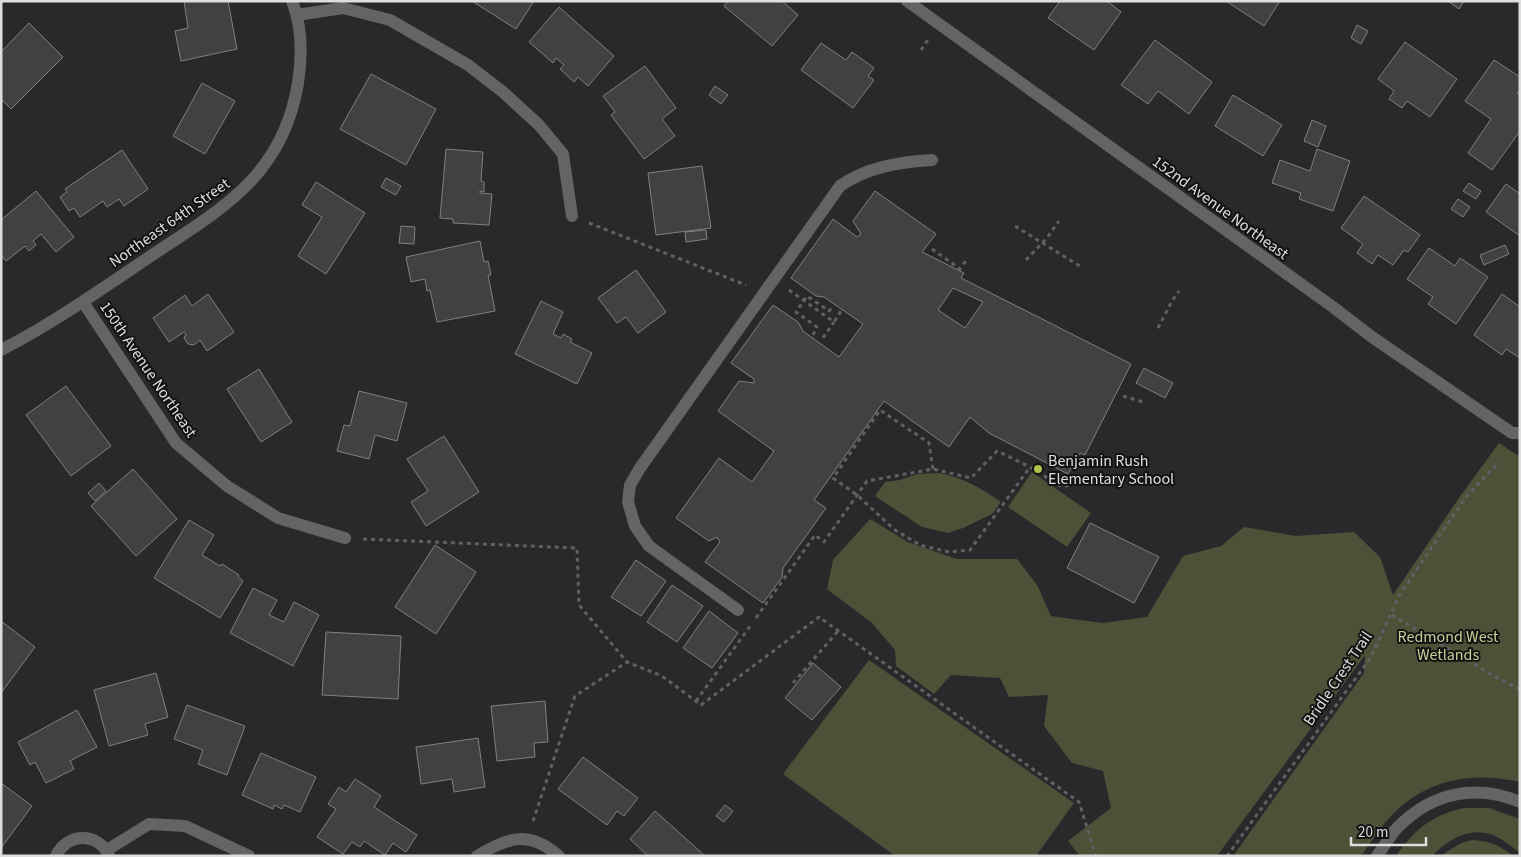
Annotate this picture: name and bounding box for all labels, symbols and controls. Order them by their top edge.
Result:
street label: 152nd Avenue Northeast [1148,151,1293,265]
street label: Northeast 64th Street [105,173,235,273]
street label: 150th Avenue Northeast [94,297,202,442]
place label: Benjamin Rush Elementary School [1048,450,1174,490]
marker: Benjamin Rush Elementary School [1032,463,1044,475]
park label: Redmond West Wetlands [1398,626,1499,666]
street label: Bridle Crest Trail [1298,627,1378,730]
scale bar [1351,814,1426,846]
text: 20 m [1358,822,1388,843]

